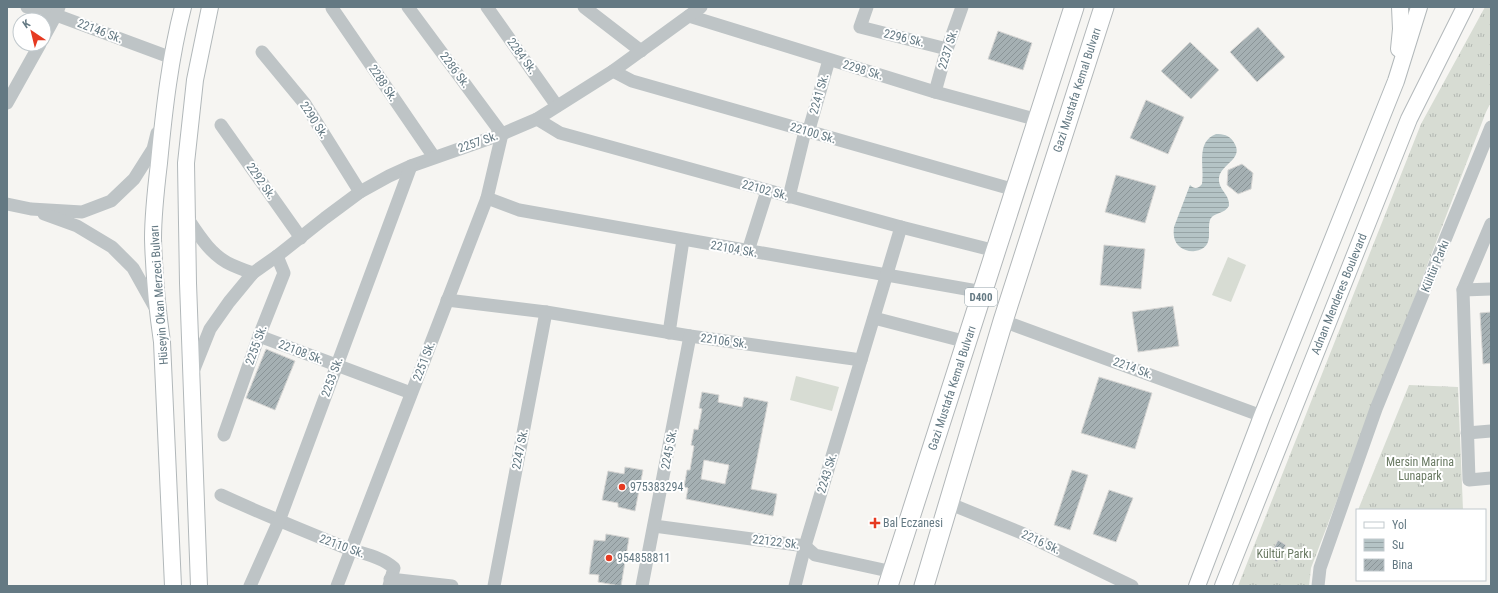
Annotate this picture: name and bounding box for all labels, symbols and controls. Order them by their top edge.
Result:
north arrow [12,12,52,52]
street label: 22146 Sk. [75,16,125,46]
text: K [20,17,34,31]
street label: 2296 Sk. [882,26,926,50]
street label: Gazi Mustafa Kemal Bulvarı [1050,26,1104,154]
street label: 2237 Sk. [935,27,961,71]
street label: 2284 Sk. [504,35,540,77]
street label: 2286 Sk. [437,49,473,91]
street label: 2298 Sk. [841,57,885,83]
street label: 2288 Sk. [366,62,400,104]
street label: 2241 Sk. [807,72,831,116]
street label: 2290 Sk. [297,99,331,141]
street label: 22100 Sk. [788,120,838,146]
street label: 2257 Sk. [456,129,500,155]
street label: 2292 Sk. [243,160,279,202]
street label: 22102 Sk. [740,177,790,203]
street label: Hüseyin Okan Merzeci Bulvarı [147,225,171,365]
street label: Adnan Menderes Boulevard [1308,231,1370,357]
street label: 22104 Sk. [710,238,758,260]
street label: Kültür Parkı [1418,238,1452,294]
road number: D400 [965,288,997,306]
street label: 2255 Sk. [242,323,270,367]
street label: Gazi Mustafa Kemal Bulvarı [925,324,979,452]
street label: 22106 Sk. [700,331,748,351]
street label: 22108 Sk. [276,337,326,367]
street label: 2251 Sk. [410,339,438,383]
street label: 2214 Sk. [1111,354,1155,382]
street label: 2253 Sk. [318,355,346,399]
street label: 2247 Sk. [509,427,531,471]
street label: 2245 Sk. [658,427,680,471]
street label: 2243 Sk. [814,451,840,495]
park label: Mersin Marina Lunapark [1386,455,1454,483]
place label: 975383294 [630,480,683,494]
marker: 975383294 [617,482,627,492]
legend [1356,509,1486,581]
place label: Bal Eczanesi [883,516,943,530]
marker: Bal Eczanesi [870,518,880,528]
text: Yol [1392,518,1407,532]
street label: 2216 Sk. [1019,527,1063,557]
street label: 22110 Sk. [317,531,367,561]
street label: 22122 Sk. [752,532,800,552]
text: Su [1392,538,1404,552]
park label: Kültür Parkı [1257,547,1311,561]
place label: 954858811 [617,551,670,565]
marker: 954858811 [604,553,614,563]
text: Bina [1392,558,1413,572]

